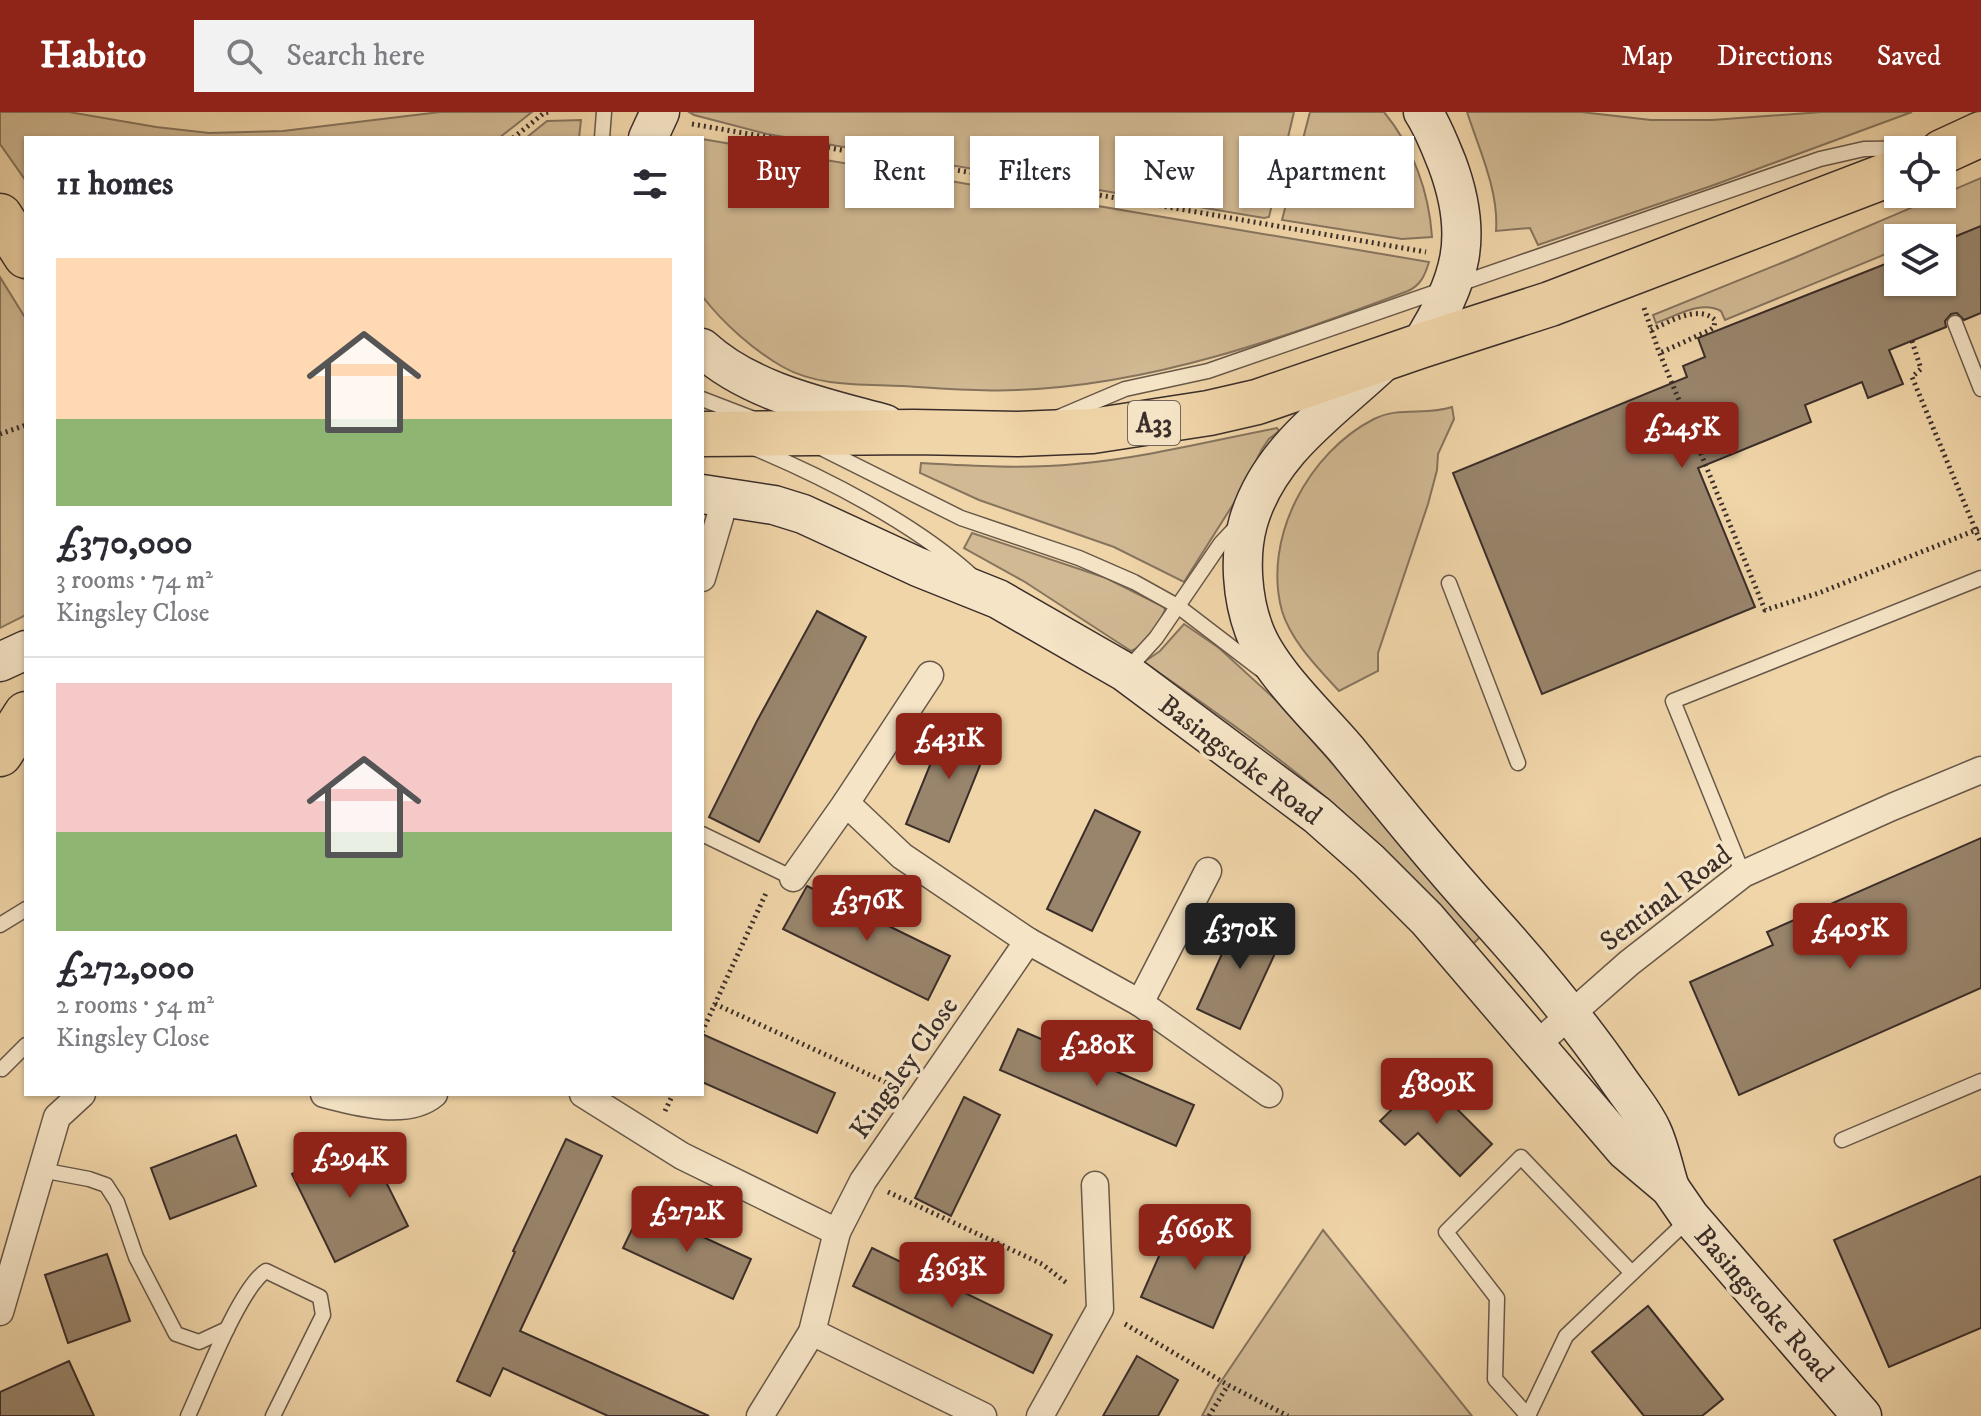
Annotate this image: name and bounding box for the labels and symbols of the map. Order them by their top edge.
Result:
road number: A33 [1128,401,1180,445]
pin: £245K [1626,402,1738,470]
street label: Basingstoke Road [1151,687,1329,833]
pin: £431K [893,713,1005,781]
street label: Sentinal Road [1593,837,1739,959]
pin: £376K [811,875,923,943]
pin: £370K [1184,903,1296,971]
pin: £405K [1794,903,1906,971]
street label: Kingsley Close [843,990,966,1146]
pin: £280K [1041,1020,1153,1088]
pin: £809K [1381,1058,1493,1126]
pin: £294K [294,1132,406,1200]
pin: £272K [631,1186,743,1254]
pin: £669K [1139,1204,1251,1272]
street label: Basingstoke Road [1687,1219,1841,1389]
pin: £363K [896,1242,1008,1310]

